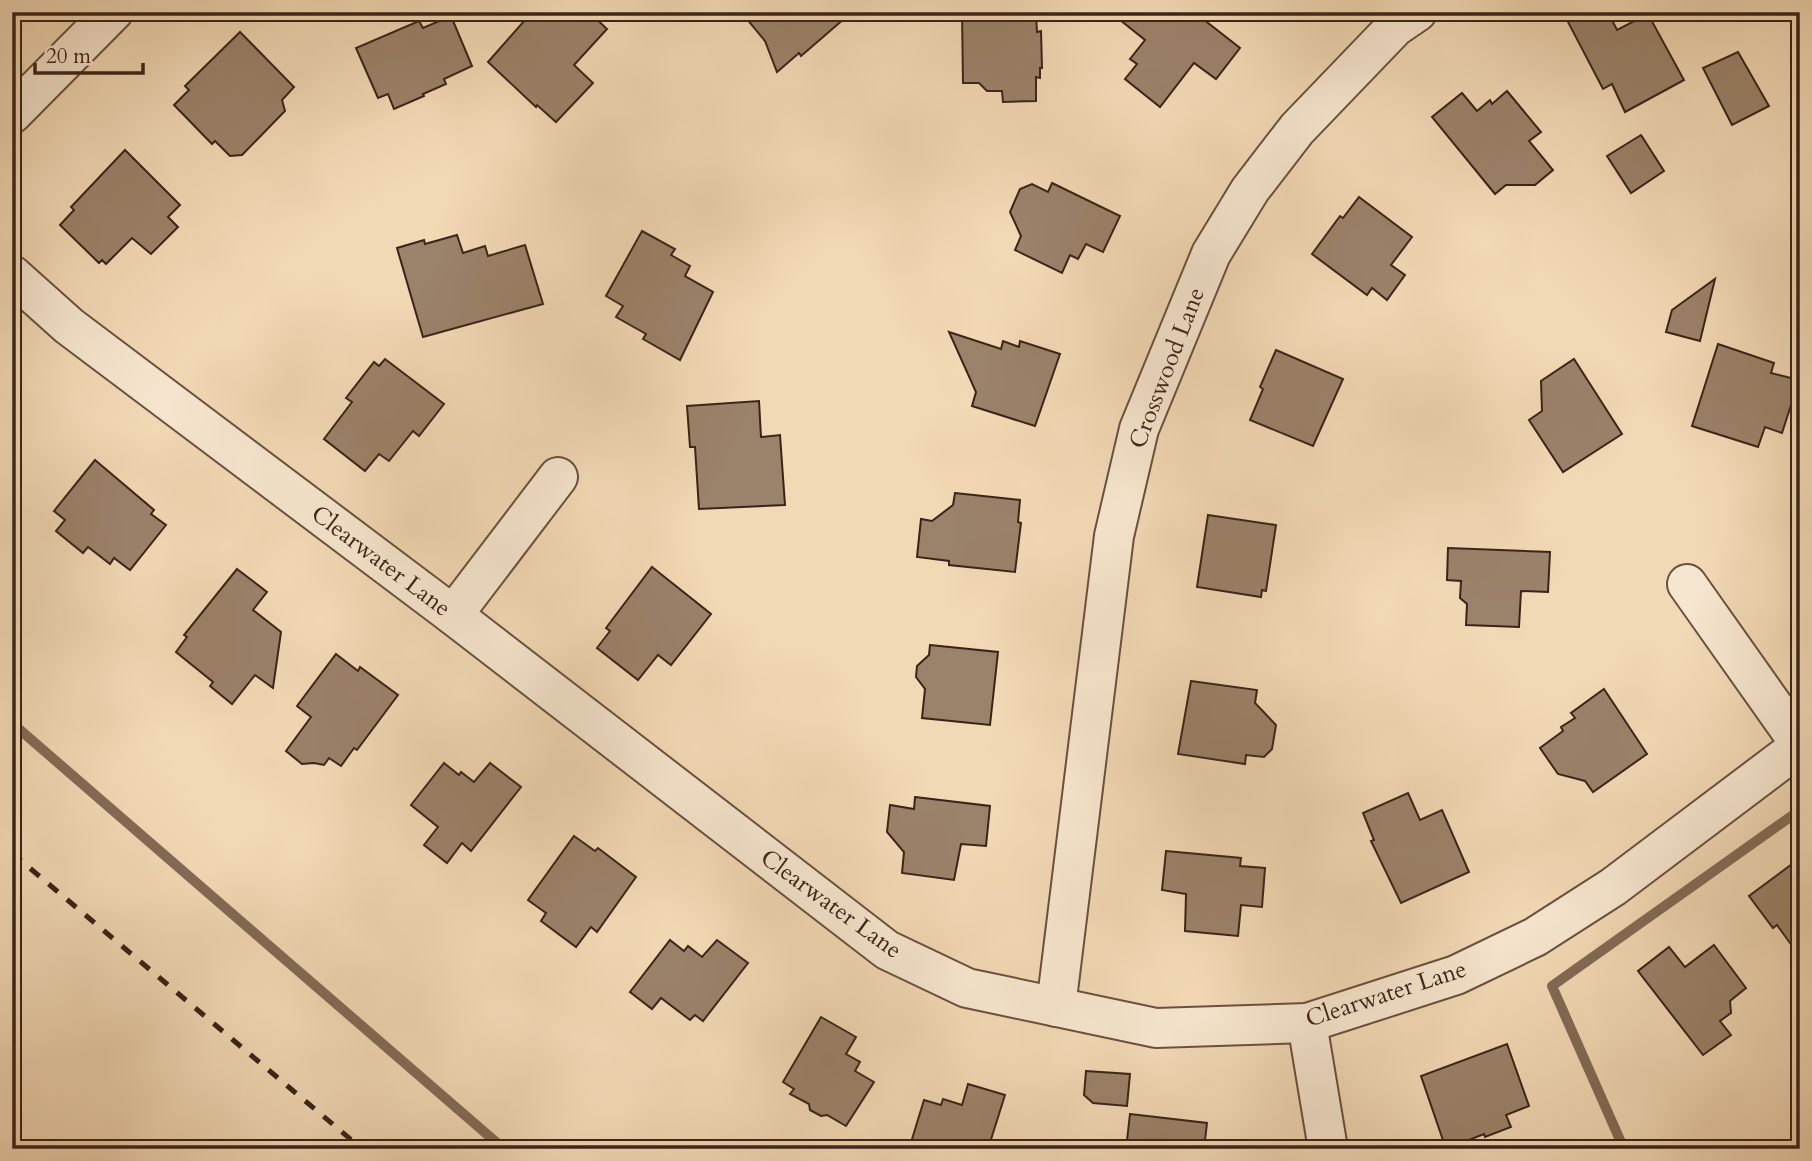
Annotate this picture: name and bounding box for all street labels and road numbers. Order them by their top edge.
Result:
street label: Crosswood Lane [1121,283,1213,453]
street label: Clearwater Lane [304,498,458,624]
street label: Clearwater Lane [754,842,908,966]
street label: Clearwater Lane [1301,952,1471,1036]

